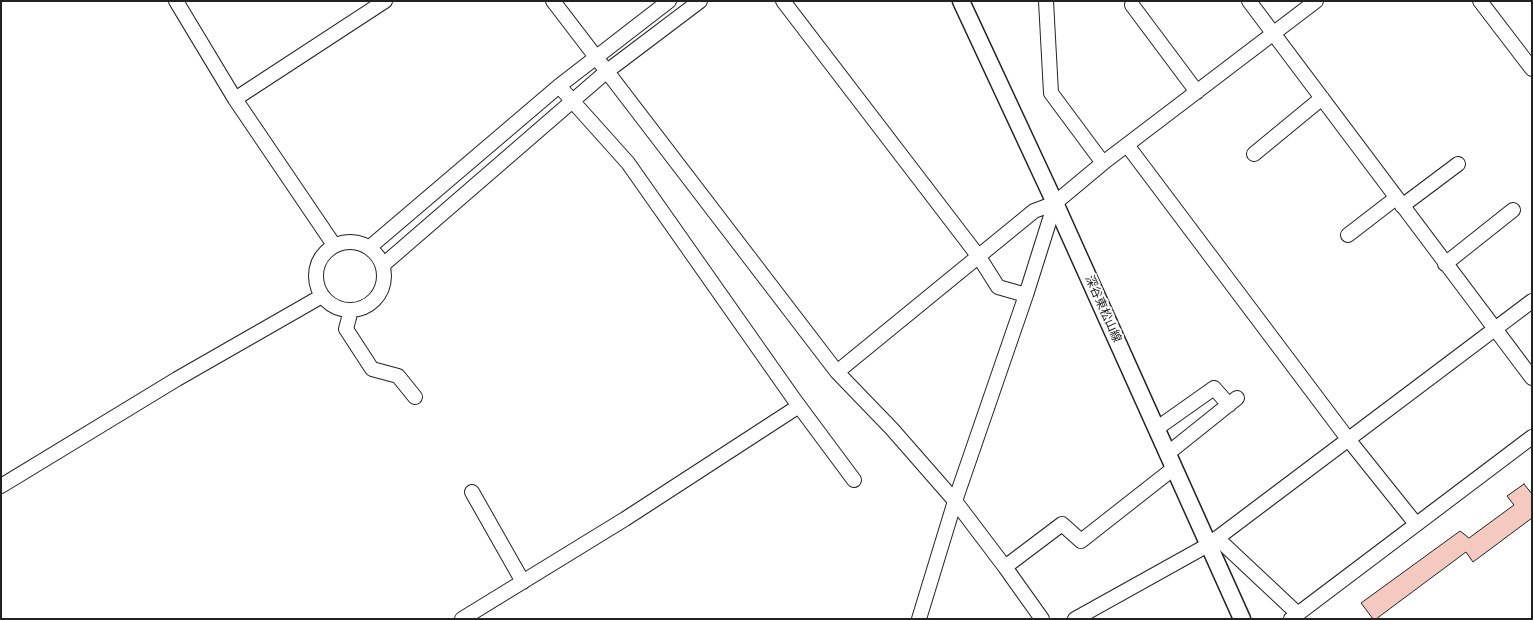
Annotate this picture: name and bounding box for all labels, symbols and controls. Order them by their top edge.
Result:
street label: 深谷東松山線 [1082,273,1124,345]

